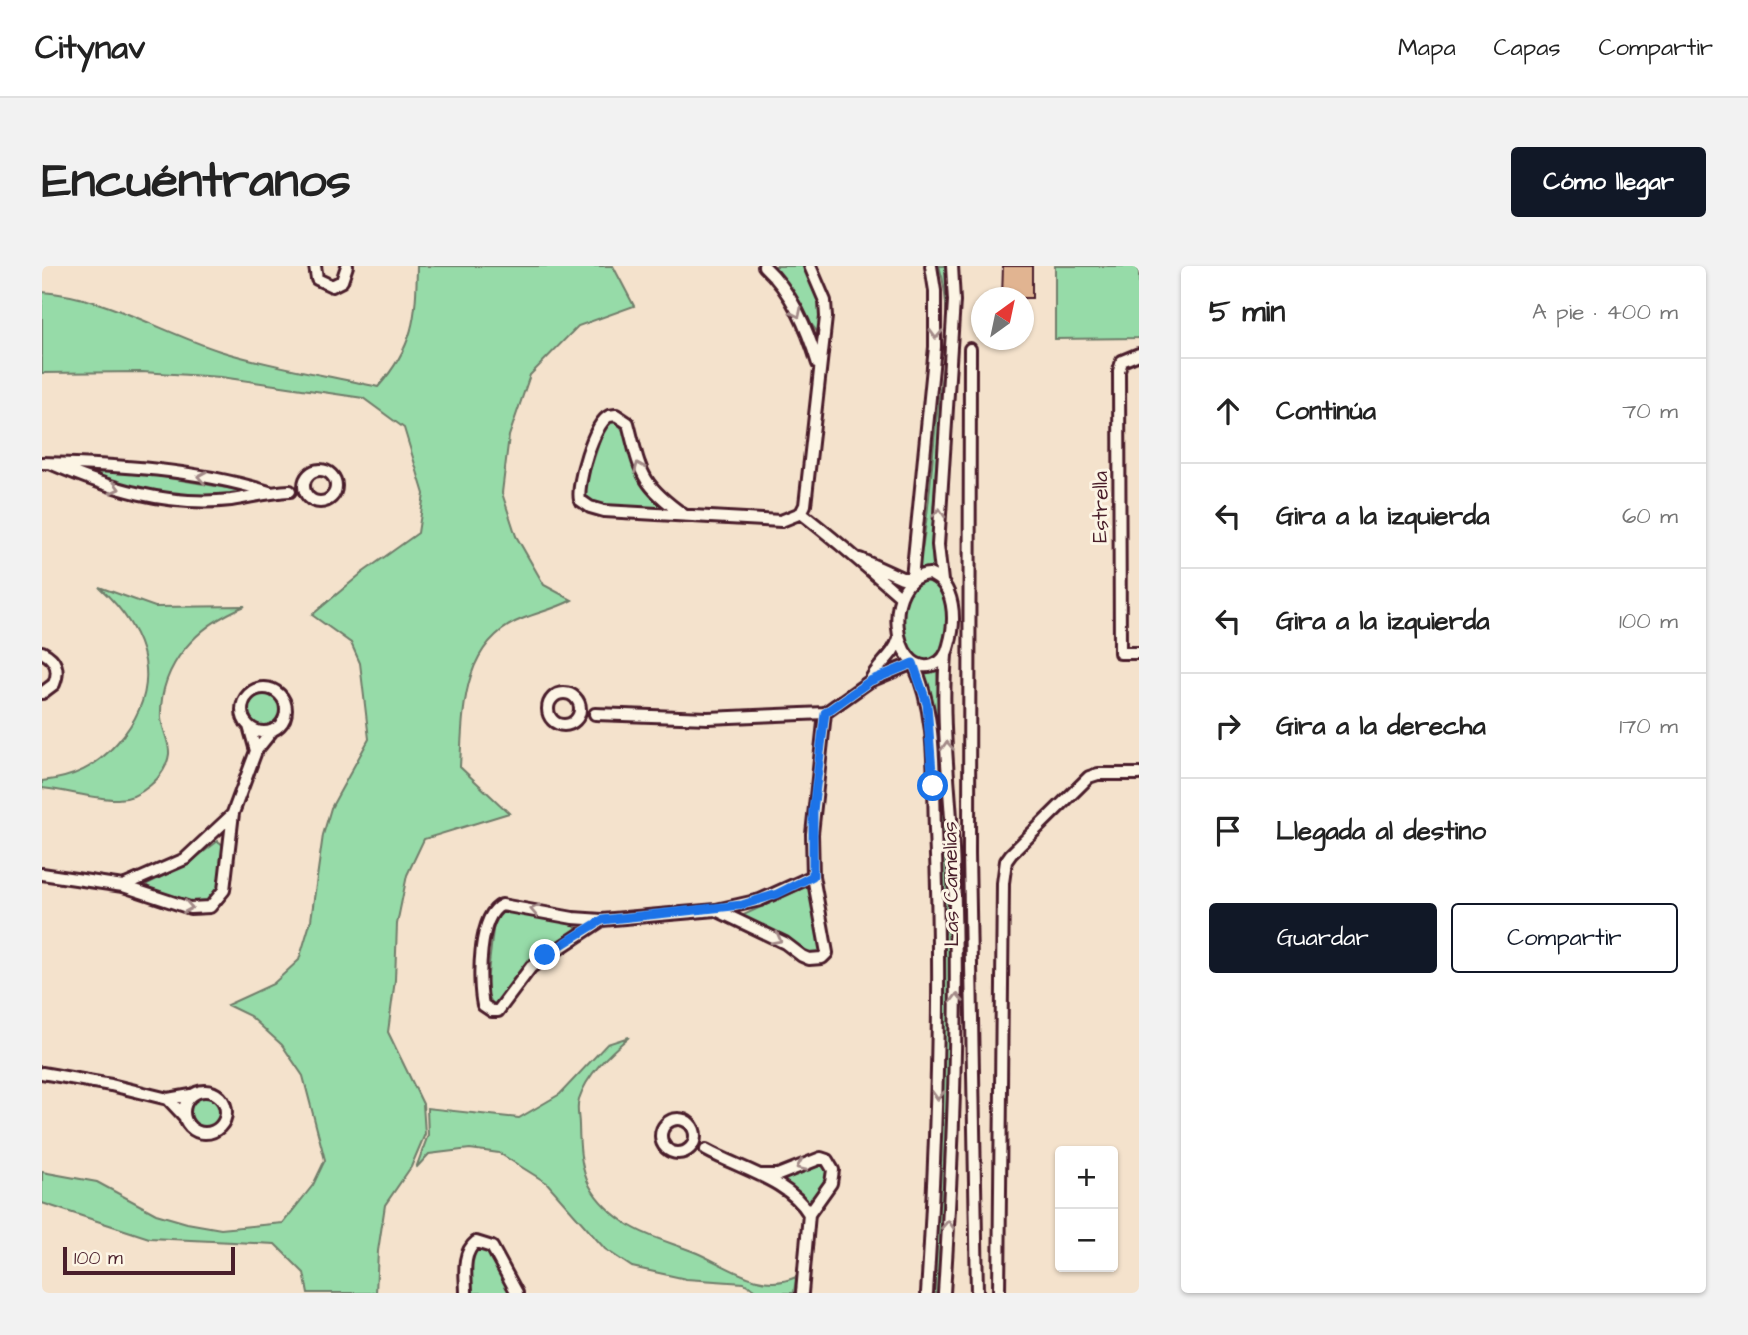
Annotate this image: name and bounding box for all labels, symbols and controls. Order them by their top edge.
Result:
text: Citynav [35,25,145,71]
text: Mapa [1398,31,1456,65]
text: Capas [1494,31,1560,65]
text: Compartir [1598,31,1713,65]
button: Cómo llegar [1511,147,1706,217]
text: Encuéntranos [42,148,351,216]
north arrow [971,287,1034,350]
text: 5 min [1209,291,1285,333]
text: A pie · 400 m [1532,296,1678,328]
one-way arrow [789,306,803,318]
one-way arrow [928,329,943,340]
icon: ahead [1209,392,1247,430]
text: Continúa [1276,393,1376,429]
text: 70 m [1622,395,1678,427]
one-way arrow [633,461,647,473]
one-way arrow [197,470,208,485]
street label: Estrella [1086,471,1115,543]
one-way arrow [109,480,121,495]
icon: left [1209,497,1247,535]
text: Gira a la izquierda [1276,498,1490,534]
text: 60 m [1622,500,1678,532]
one-way arrow [931,508,946,519]
icon: left [1209,602,1247,640]
text: Gira a la izquierda [1276,603,1490,639]
text: 100 m [1619,605,1678,637]
icon: right [1209,707,1247,745]
text: Gira a la derecha [1276,708,1486,744]
text: 170 m [1619,710,1678,742]
one-way arrow [940,740,955,751]
route start [917,770,948,801]
icon: arrive [1209,812,1247,850]
text: Llegada al destino [1276,813,1486,849]
street label: Las Camelias [935,821,967,947]
one-way arrow [182,899,194,914]
button: Guardar [1209,903,1437,973]
button: Compartir [1451,903,1678,973]
one-way arrow [529,904,541,918]
one-way arrow [770,931,783,945]
route end [529,939,560,970]
one-way arrow [949,992,965,1002]
one-way arrow [930,1090,945,1101]
map controls [1055,1146,1118,1272]
button: + [1055,1146,1118,1209]
one-way arrow [795,1158,808,1172]
button: − [1055,1209,1118,1272]
one-way arrow [941,1219,956,1230]
scale bar [63,1244,234,1276]
text: 100 m [74,1245,123,1272]

